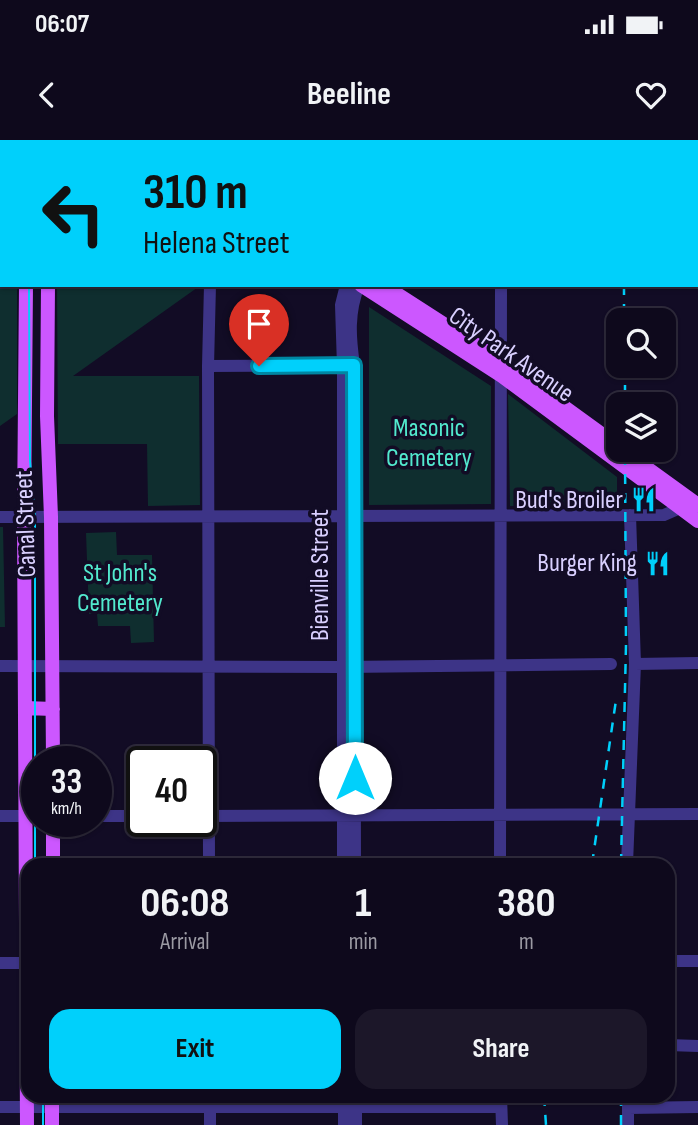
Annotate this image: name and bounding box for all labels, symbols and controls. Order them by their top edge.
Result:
text: 06:07 [35,9,89,40]
text: Beeline [307,75,391,114]
icon: back [28,76,66,114]
icon: heart [632,76,670,114]
text: 310 m [143,164,248,223]
icon: left [28,168,119,259]
text: Helena Street [143,224,290,263]
pin [229,294,289,366]
street label: City Park Avenue [443,301,579,409]
icon: arrive [240,305,278,343]
map controls [606,308,676,462]
button: search [606,308,676,378]
button: layers [606,392,676,462]
park label: Masonic Cemetery [386,413,472,474]
street label: Canal Street [9,470,43,578]
place label: Bud's Broiler [515,485,624,516]
restaurant icon: Bud's Broiler [629,486,657,514]
street label: Bienville Street [305,509,336,641]
place label: Burger King [537,548,637,579]
restaurant icon: Burger King [643,549,671,577]
park label: St John's Cemetery [77,558,163,619]
position arrow [318,741,392,815]
speed limit sign: 40 [126,746,217,837]
text: 33 [51,761,82,804]
text: km/h [51,798,82,819]
text: 06:08 [140,878,229,929]
text: 1 [355,878,371,929]
text: 380 [497,878,556,929]
text: Arrival [160,928,210,956]
text: min [349,928,378,956]
text: m [519,928,534,956]
button: Exit [49,1009,341,1089]
button: Share [355,1009,647,1089]

